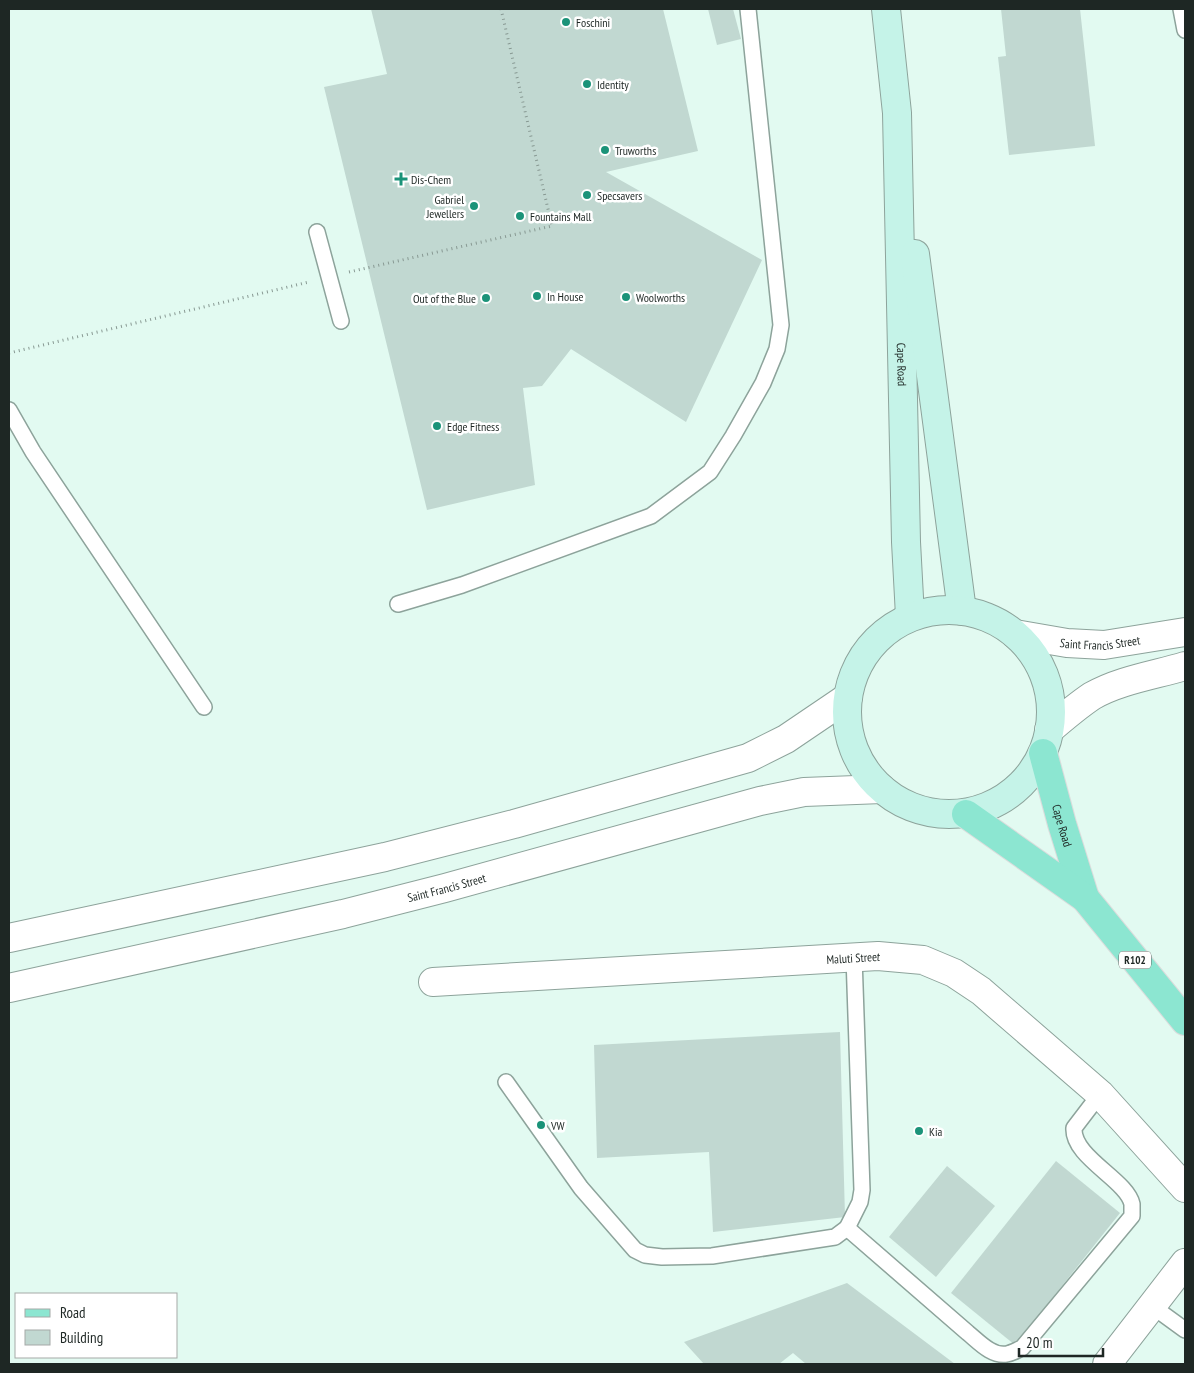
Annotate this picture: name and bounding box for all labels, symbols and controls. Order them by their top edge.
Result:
place label: Foschini [576,15,610,30]
marker: Foschini [560,16,572,28]
place label: Identity [597,77,629,92]
marker: Identity [581,78,593,90]
place label: Truworths [615,143,656,158]
marker: Truworths [599,144,611,156]
place label: Dis-Chem [411,172,451,187]
marker: Dis-Chem [395,173,407,185]
place label: Specsavers [597,188,642,203]
marker: Specsavers [581,189,593,201]
place label: Gabriel Jewellers [425,192,464,221]
marker: Gabriel Jewellers [468,200,480,212]
place label: Fountains Mall [530,209,591,224]
marker: Fountains Mall [514,210,526,222]
place label: In House [547,289,583,304]
marker: In House [531,290,543,302]
place label: Woolworths [636,290,685,305]
place label: Out of the Blue [413,291,476,306]
marker: Woolworths [620,291,632,303]
marker: Out of the Blue [480,292,492,304]
street label: Cape Road [894,343,910,386]
place label: Edge Fitness [447,419,499,434]
marker: Edge Fitness [431,420,443,432]
street label: Saint Francis Street [1059,632,1142,653]
street label: Cape Road [1050,803,1076,848]
street label: Saint Francis Street [406,869,488,905]
street label: Maluti Street [826,948,882,967]
road number: R102 [1119,952,1151,968]
place label: VW [550,1118,565,1133]
marker: VW [535,1119,547,1131]
place label: Kia [929,1124,943,1139]
marker: Kia [913,1125,925,1137]
legend [15,1293,178,1358]
text: Road [60,1303,86,1322]
scale bar [1019,1326,1103,1358]
text: Building [60,1328,103,1347]
text: 20 m [1026,1333,1052,1352]

